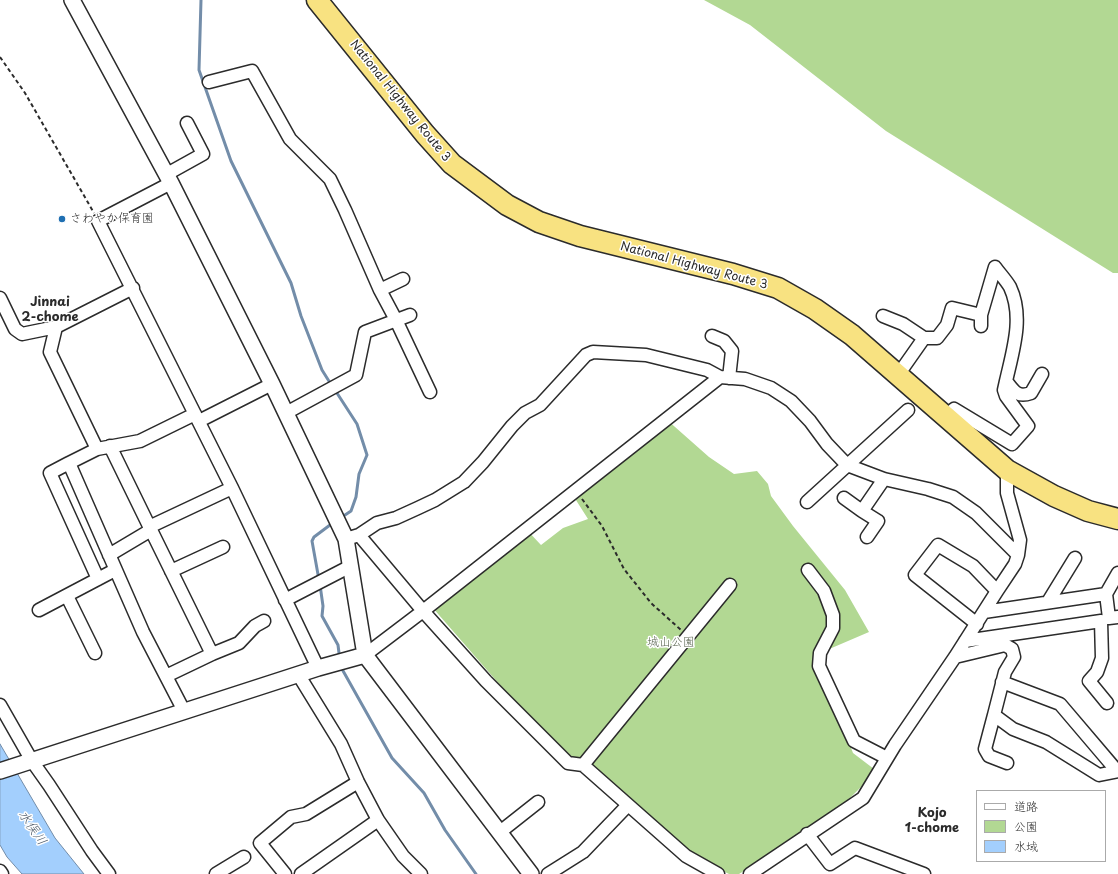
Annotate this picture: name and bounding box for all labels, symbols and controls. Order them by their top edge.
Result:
street label: National Highway Route 3 [347,37,453,165]
place label: さわやか保育園 [70,212,154,226]
marker: さわやか保育園 [57,214,67,224]
street label: National Highway Route 3 [619,239,769,293]
district label: Jinnai 2-chome [21,294,79,325]
park label: 城山公園 [647,636,695,650]
legend [976,790,1106,862]
text: 道路 [1014,797,1038,815]
district label: Kojo 1-chome [905,805,959,836]
water label: 水俣川 [14,808,50,848]
text: 公園 [1014,817,1038,835]
text: 水域 [1014,837,1038,855]

